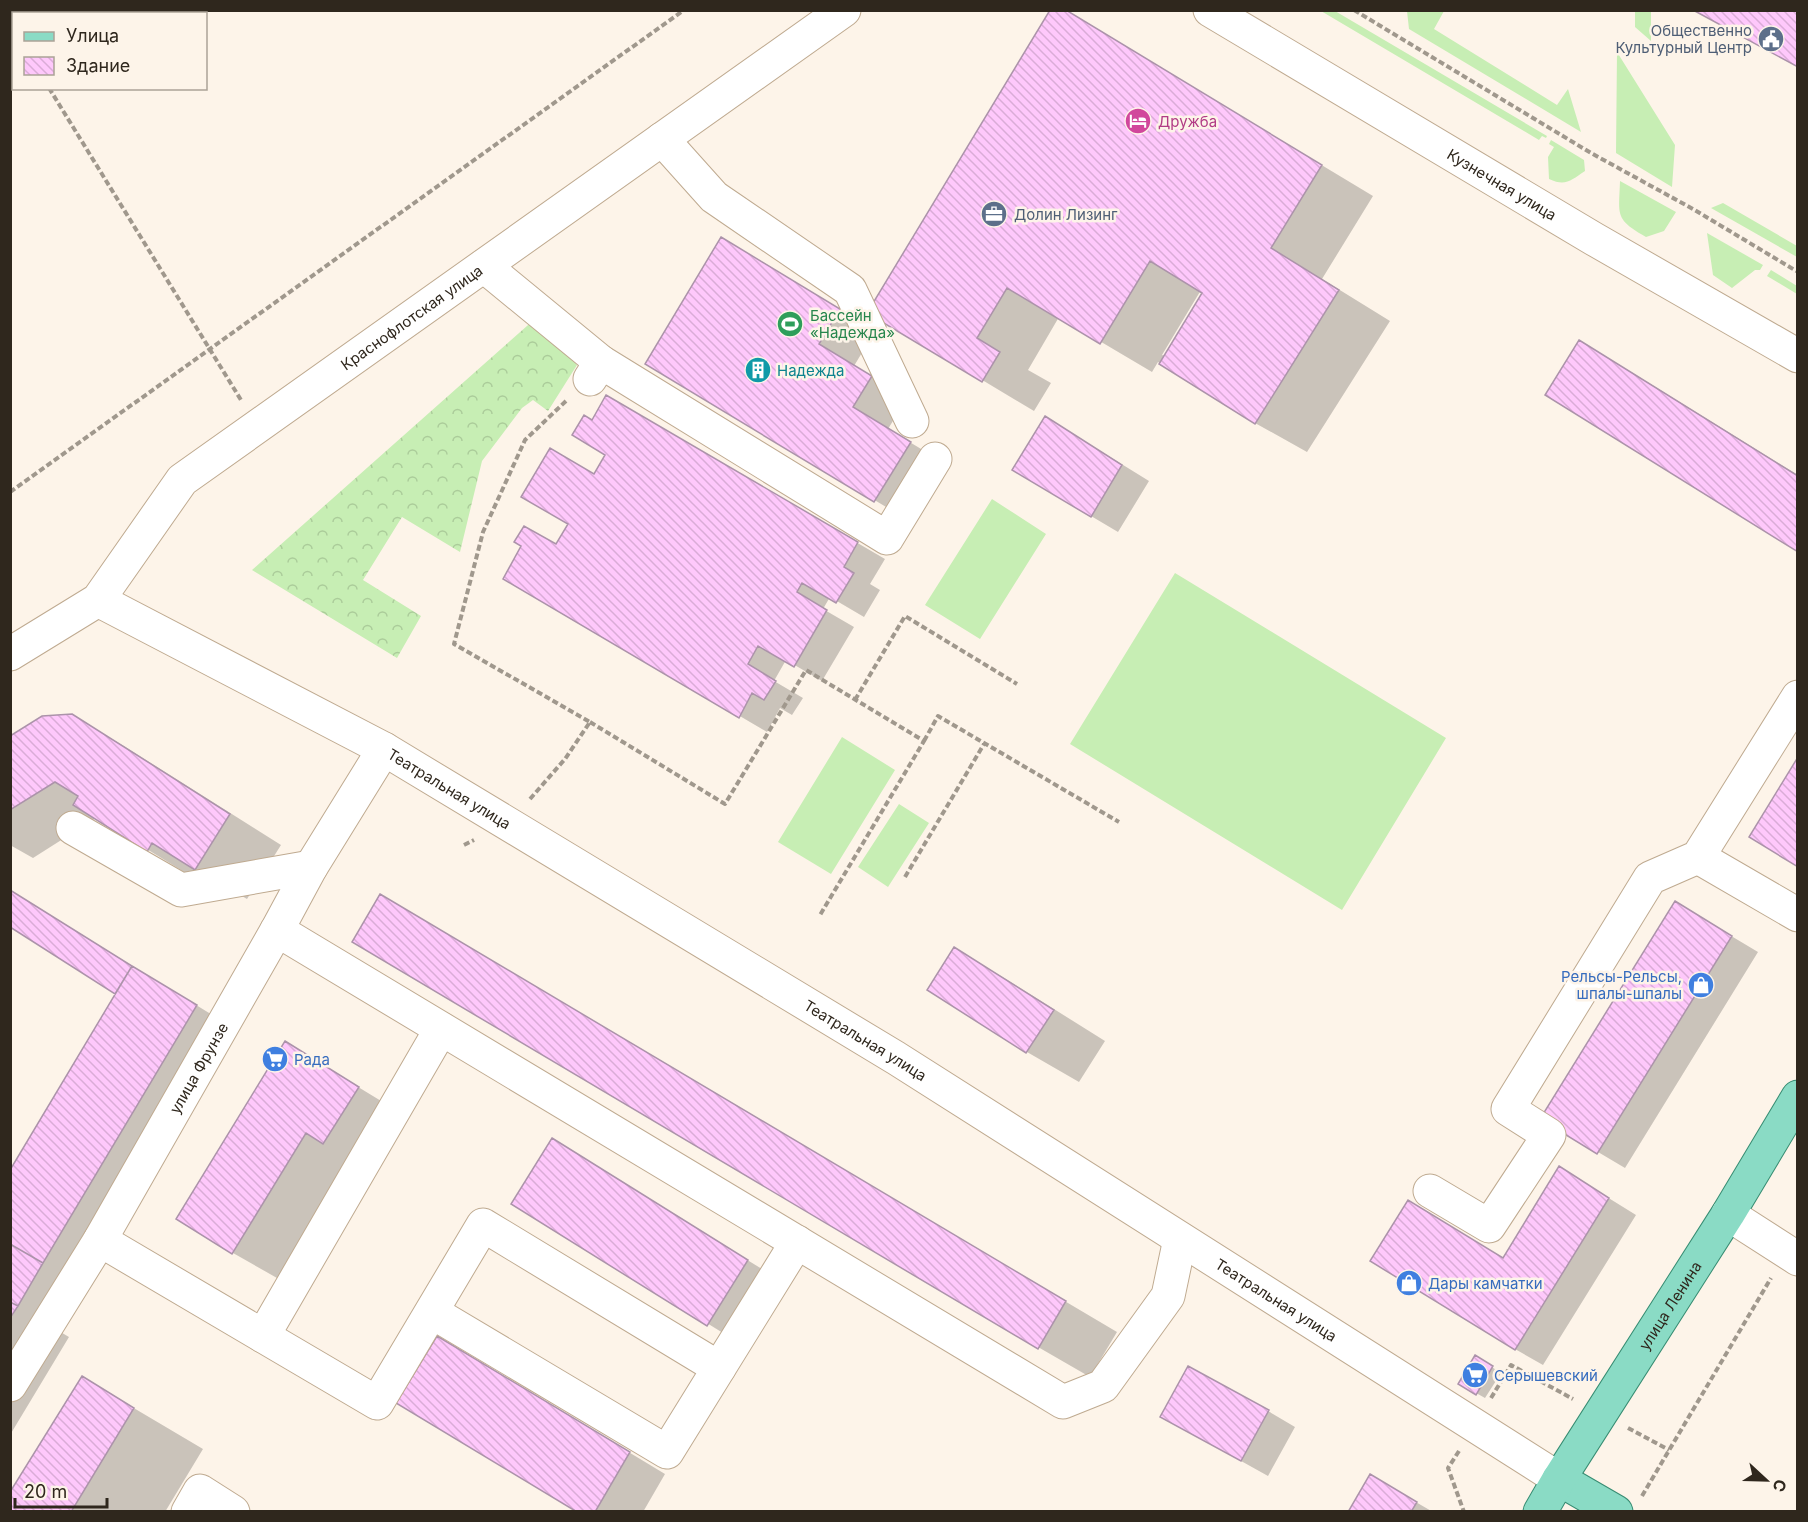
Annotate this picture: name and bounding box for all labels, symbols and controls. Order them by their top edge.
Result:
legend [12,12,207,90]
place label: Общественно Культурный Центр [1615,21,1752,57]
public building icon: Общественно Культурный Центр [1756,24,1786,54]
text: Улица [66,25,119,46]
text: Здание [66,55,130,76]
hotel icon: Дружба [1123,106,1153,136]
place label: Дружба [1158,112,1217,131]
street label: Кузнечная улица [1444,144,1560,224]
office icon: Долин Лизинг [979,199,1009,229]
place label: Долин Лизинг [1014,205,1118,224]
street label: Краснофлотская улица [337,260,486,374]
place label: Бассейн «Надежда» [810,306,895,342]
sports icon: Бассейн «Надежда» [775,309,805,339]
building icon: Надежда [743,355,773,385]
place label: Надежда [777,361,844,380]
street label: Театральная улица [384,744,515,833]
place label: Рельсы-Рельсы, шпалы-шпалы [1561,967,1682,1003]
shop icon: Рельсы-Рельсы, шпалы-шпалы [1686,970,1716,1000]
street label: Театральная улица [801,995,930,1085]
street label: улица Фрунзе [165,1019,232,1117]
supermarket icon: Рада [260,1044,290,1074]
place label: Рада [294,1050,330,1069]
street label: Театральная улица [1212,1254,1341,1345]
street label: улица Ленина [1634,1257,1705,1353]
shop icon: Дары камчатки [1394,1268,1424,1298]
place label: Дары камчатки [1428,1274,1543,1293]
supermarket icon: Серышевский [1460,1360,1490,1390]
place label: Серышевский [1494,1366,1598,1385]
north arrow [1736,1450,1796,1510]
scale bar [15,1471,106,1509]
text: С [1768,1476,1791,1495]
text: 20 m [24,1481,67,1502]

